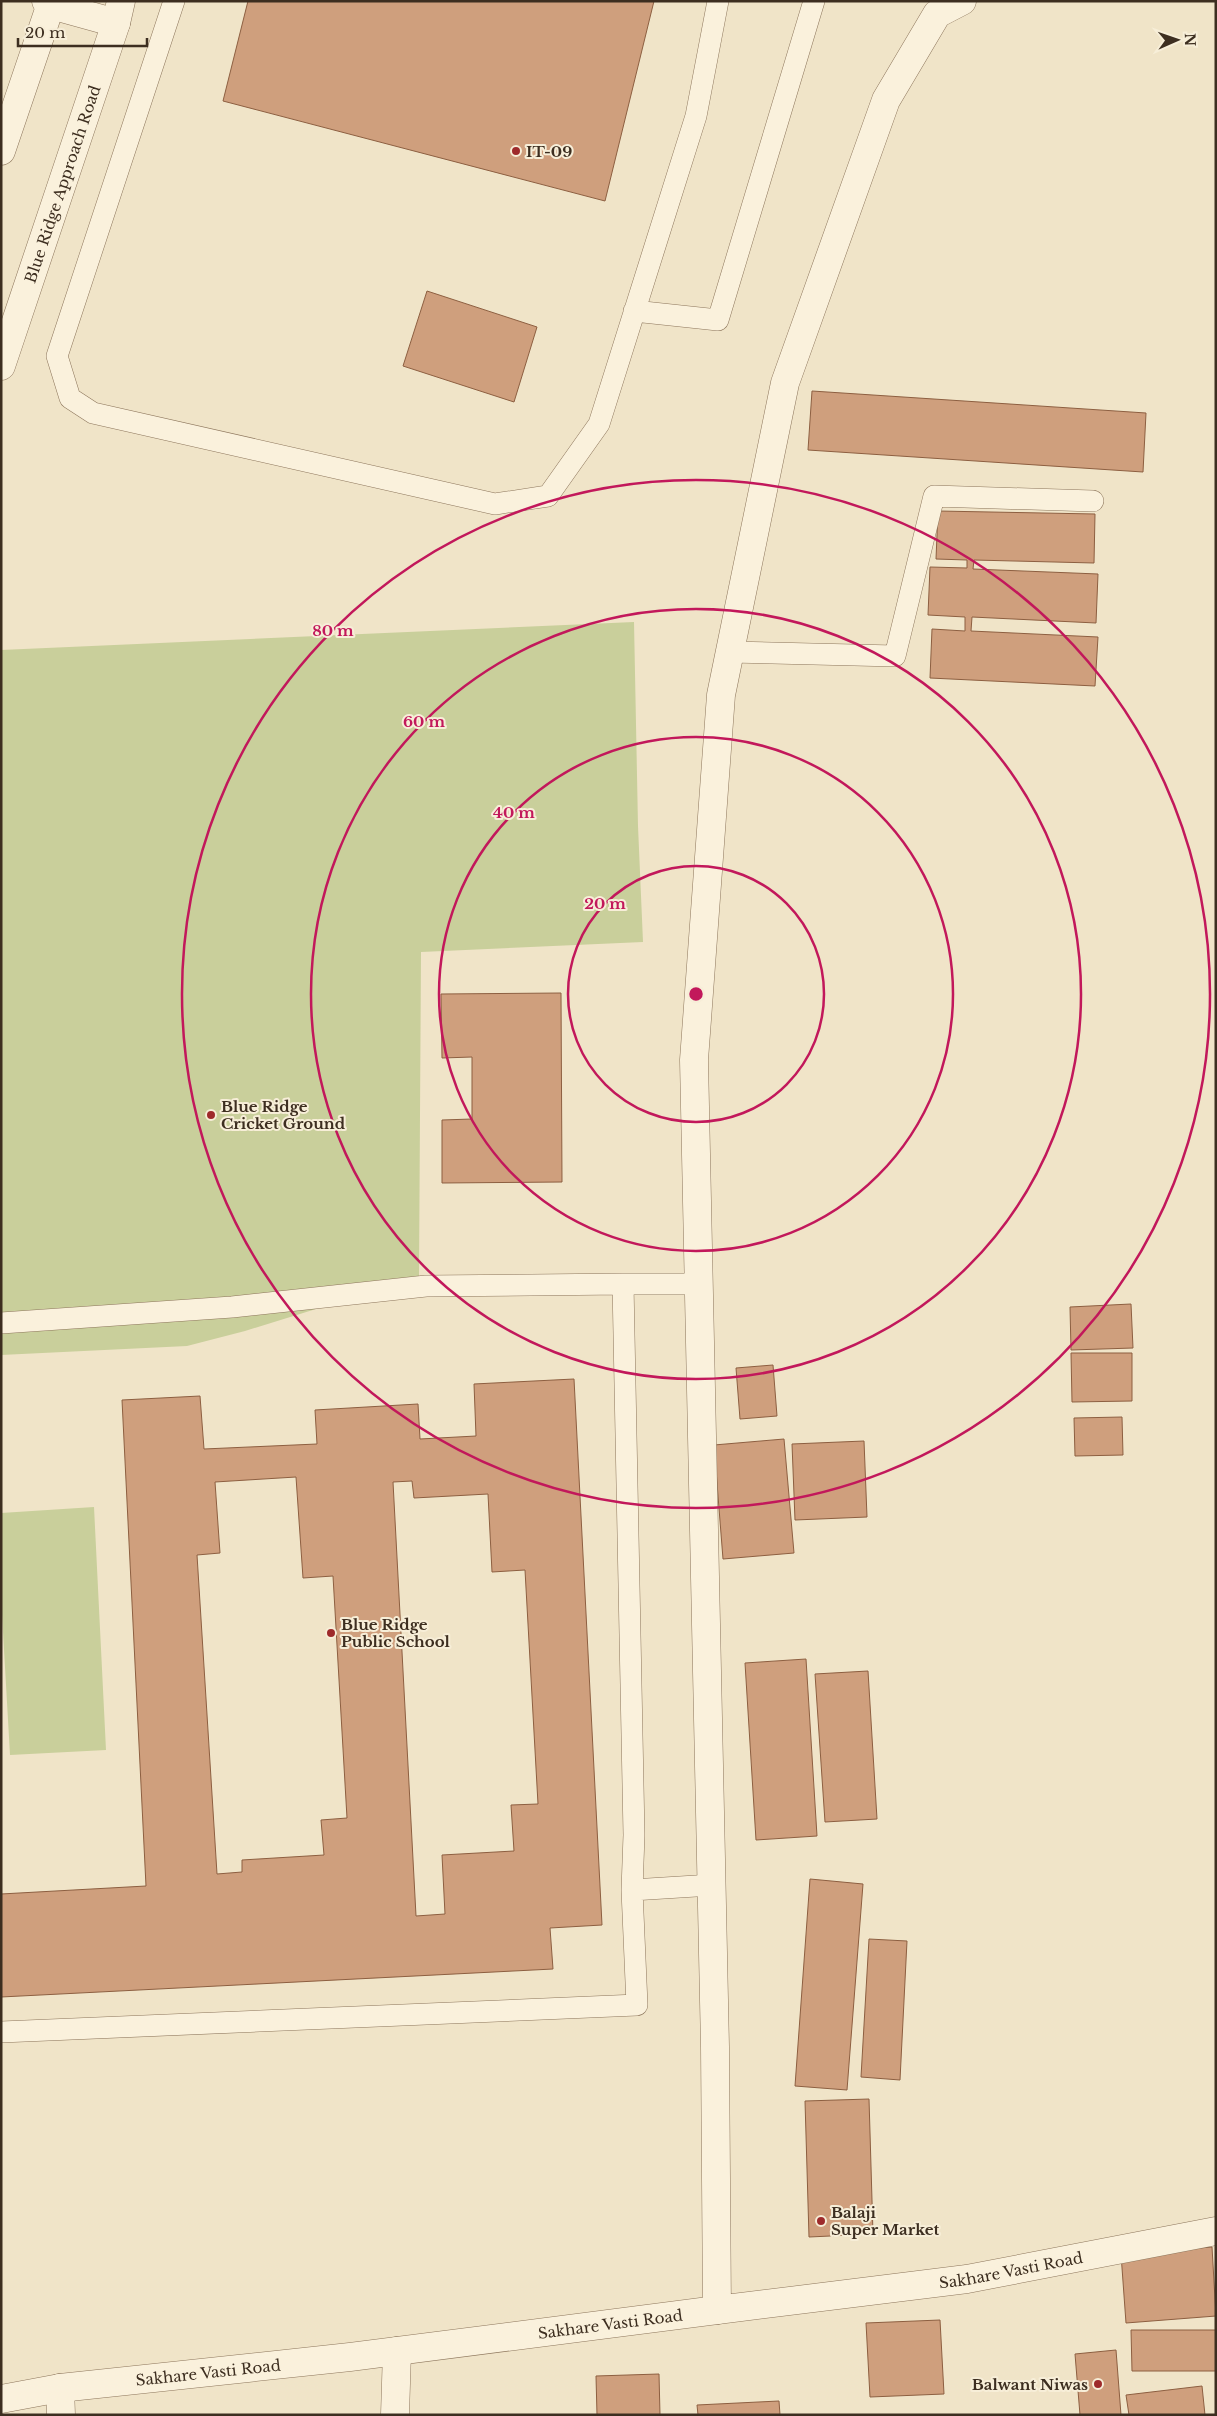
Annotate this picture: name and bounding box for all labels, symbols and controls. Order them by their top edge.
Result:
scale bar [18,15,146,47]
north arrow [1152,15,1202,65]
text: 20 m [25,23,65,42]
text: N [1181,33,1199,46]
street label: Blue Ridge Approach Road [20,83,104,285]
place label: IT-09 [526,142,572,161]
marker: IT-09 [510,145,522,157]
text: 80 m [312,621,354,640]
text: 60 m [403,712,445,731]
text: 40 m [493,803,535,822]
text: 20 m [584,894,626,913]
centre of rings [687,985,705,1003]
place label: Blue Ridge Cricket Ground [221,1097,346,1133]
marker: Blue Ridge Cricket Ground [205,1109,217,1121]
place label: Blue Ridge Public School [341,1615,451,1651]
marker: Blue Ridge Public School [325,1627,337,1639]
place label: Balaji Super Market [831,2203,940,2239]
marker: Balaji Super Market [815,2215,827,2227]
street label: Sakhare Vasti Road [938,2247,1084,2292]
street label: Sakhare Vasti Road [537,2305,684,2342]
street label: Sakhare Vasti Road [135,2355,282,2389]
place label: Balwant Niwas [972,2375,1088,2394]
marker: Balwant Niwas [1092,2378,1104,2390]

